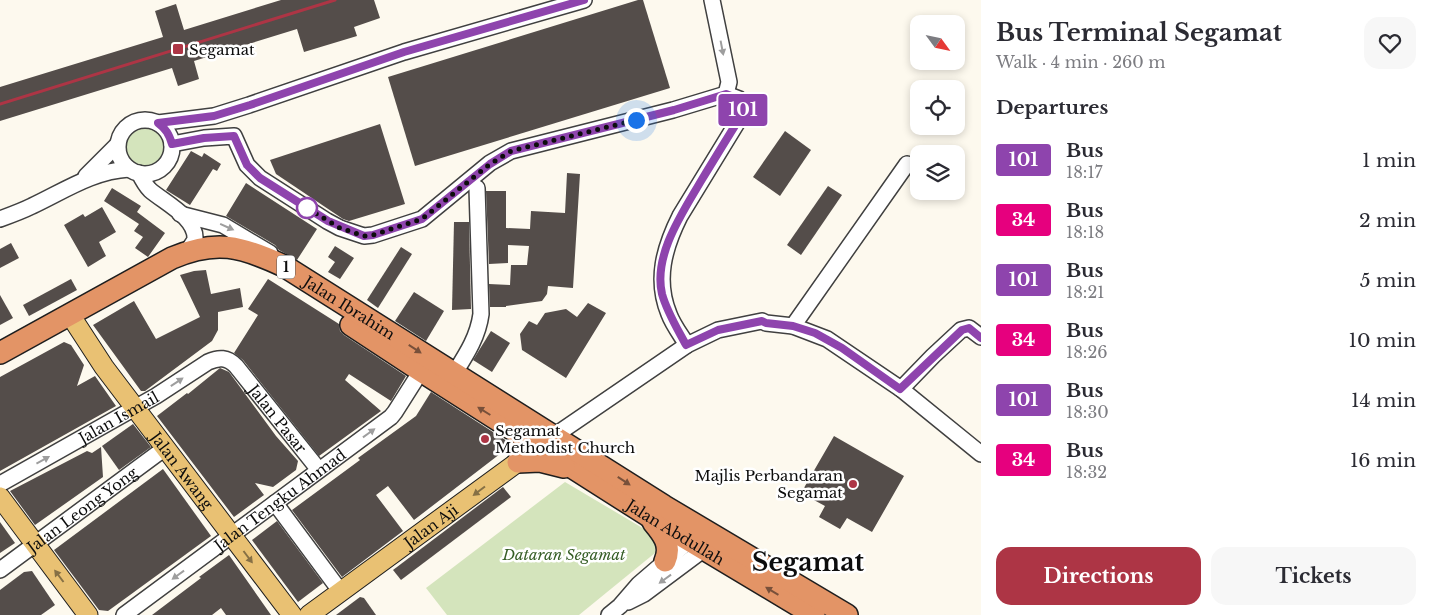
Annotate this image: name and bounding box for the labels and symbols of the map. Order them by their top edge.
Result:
north arrow [910,15,965,70]
place label: Segamat [189,40,255,59]
one-way arrow [718,40,726,55]
marker: Segamat [171,42,185,56]
line badge: 101 [714,94,772,126]
your location [624,108,649,133]
unlabelled marker [296,197,318,219]
one-way arrow [220,224,234,232]
road number: 1 [277,256,295,278]
street label: Jalan Ibrahim [299,270,399,343]
one-way arrow [408,344,422,354]
one-way arrow [170,377,183,387]
street label: Jalan Pasar [244,379,312,457]
street label: Jalan Ismail [73,387,162,448]
one-way arrow [478,406,491,415]
place label: Segamat Methodist Church [495,421,635,457]
street label: Jalan Awang [146,426,218,514]
one-way arrow [362,427,375,438]
marker: Segamat Methodist Church [479,433,491,445]
street label: Jalan Tengku Ahmad [209,444,349,556]
one-way arrow [36,456,49,465]
street label: Jalan Leong Yong [22,462,142,558]
place label: Majlis Perbandaran Segamat [694,466,843,502]
one-way arrow [618,476,631,486]
marker: Majlis Perbandaran Segamat [847,478,859,490]
one-way arrow [473,485,486,496]
street label: Jalan Abdullah [621,494,728,569]
street label: Jalan Aji [398,500,462,553]
park label: Dataran Segamat [502,545,626,564]
district label: Segamat [752,547,865,578]
one-way arrow [242,550,253,563]
one-way arrow [54,569,64,583]
one-way arrow [172,570,185,580]
one-way arrow [658,574,672,584]
one-way arrow [765,586,778,595]

